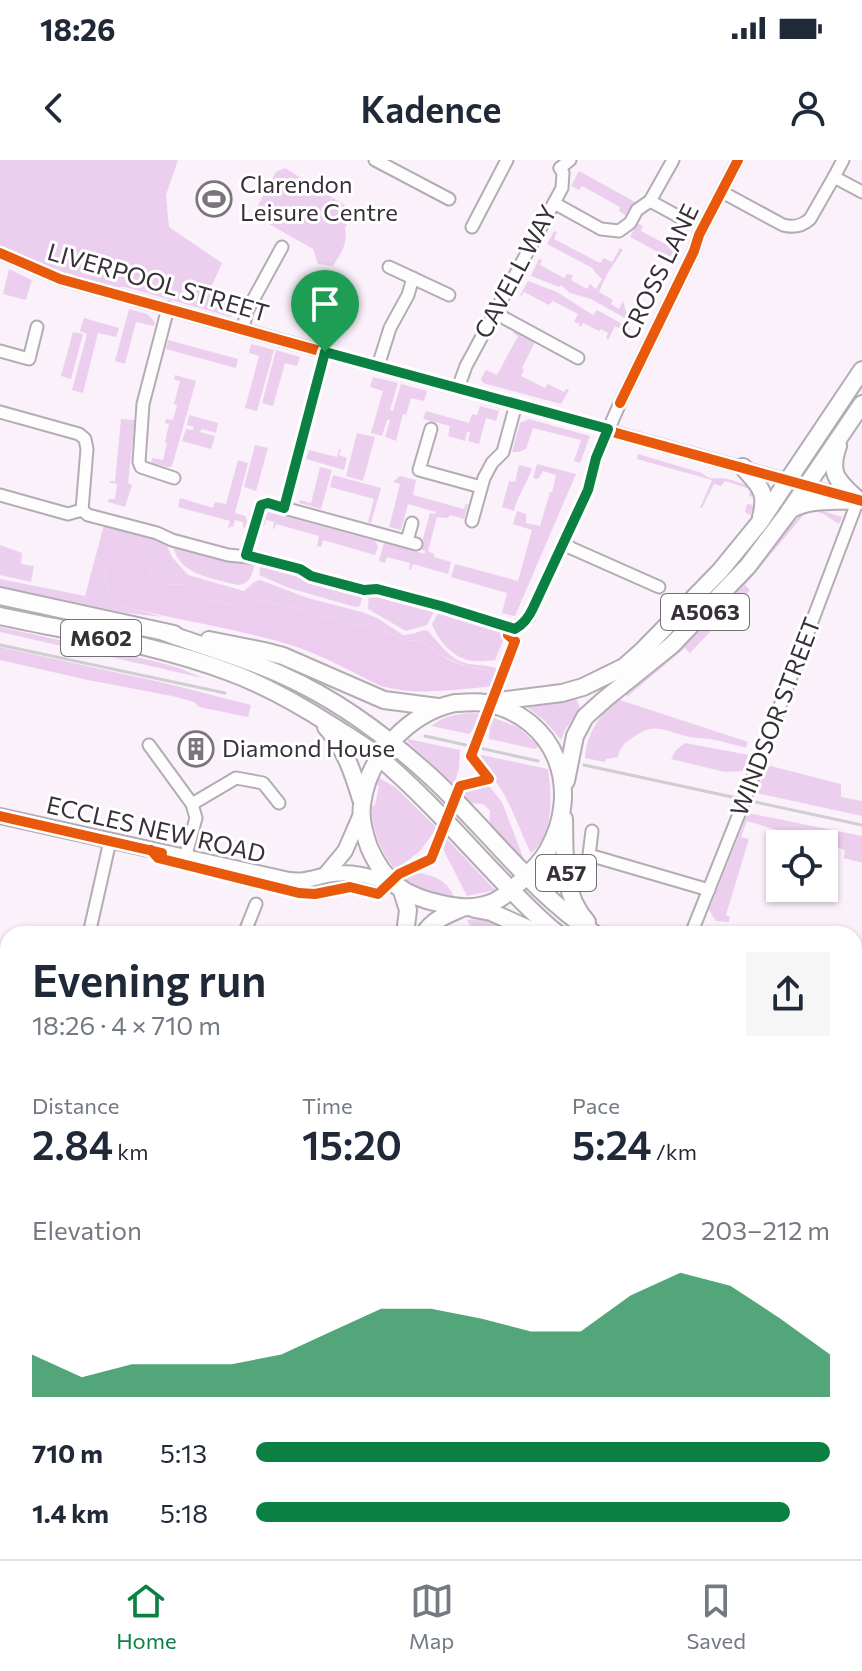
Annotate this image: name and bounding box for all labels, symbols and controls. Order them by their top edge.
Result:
text: 18:26 [40,10,115,47]
icon: back [32,86,76,130]
text: Kadence [360,86,502,130]
icon: person [786,86,830,130]
place label: Clarendon Leisure Centre [240,169,398,226]
sports icon: Clarendon Leisure Centre [195,180,233,218]
street label: CAVELL WAY [467,199,562,343]
street label: CROSS LANE [613,199,704,344]
street label: LIVERPOOL STREET [44,236,272,327]
pin [291,270,359,352]
icon: arrive [303,282,347,326]
road number: A5063 [661,594,749,630]
street label: WINDSOR STREET [723,613,826,820]
road number: M602 [61,620,141,656]
building icon: Diamond House [177,730,215,768]
place label: Diamond House [222,733,395,762]
street label: ECCLES NEW ROAD [44,789,269,868]
map controls [766,830,838,902]
button: locate [766,830,838,902]
road number: A57 [536,855,596,891]
text: Evening run [32,952,266,1006]
button: share [746,952,830,1036]
text: 18:26 · 4 × 710 m [32,1009,221,1040]
text: Distance [32,1092,119,1119]
text: Time [302,1092,353,1119]
text: Pace [572,1092,620,1119]
text: 2.84 [32,1119,113,1168]
text: 15:20 [302,1119,402,1168]
text: 5:24 [572,1119,652,1168]
text: km [113,1138,148,1165]
text: /km [652,1138,697,1165]
text: Elevation [32,1214,142,1245]
text: 203–212 m [701,1214,830,1245]
text: 710 m [32,1437,103,1468]
text: 5:13 [160,1437,207,1468]
text: 1.4 km [32,1497,109,1528]
text: 5:18 [160,1497,208,1528]
tab: Home [116,1579,177,1654]
tab: Map [409,1579,454,1654]
tab: Saved [686,1579,746,1654]

